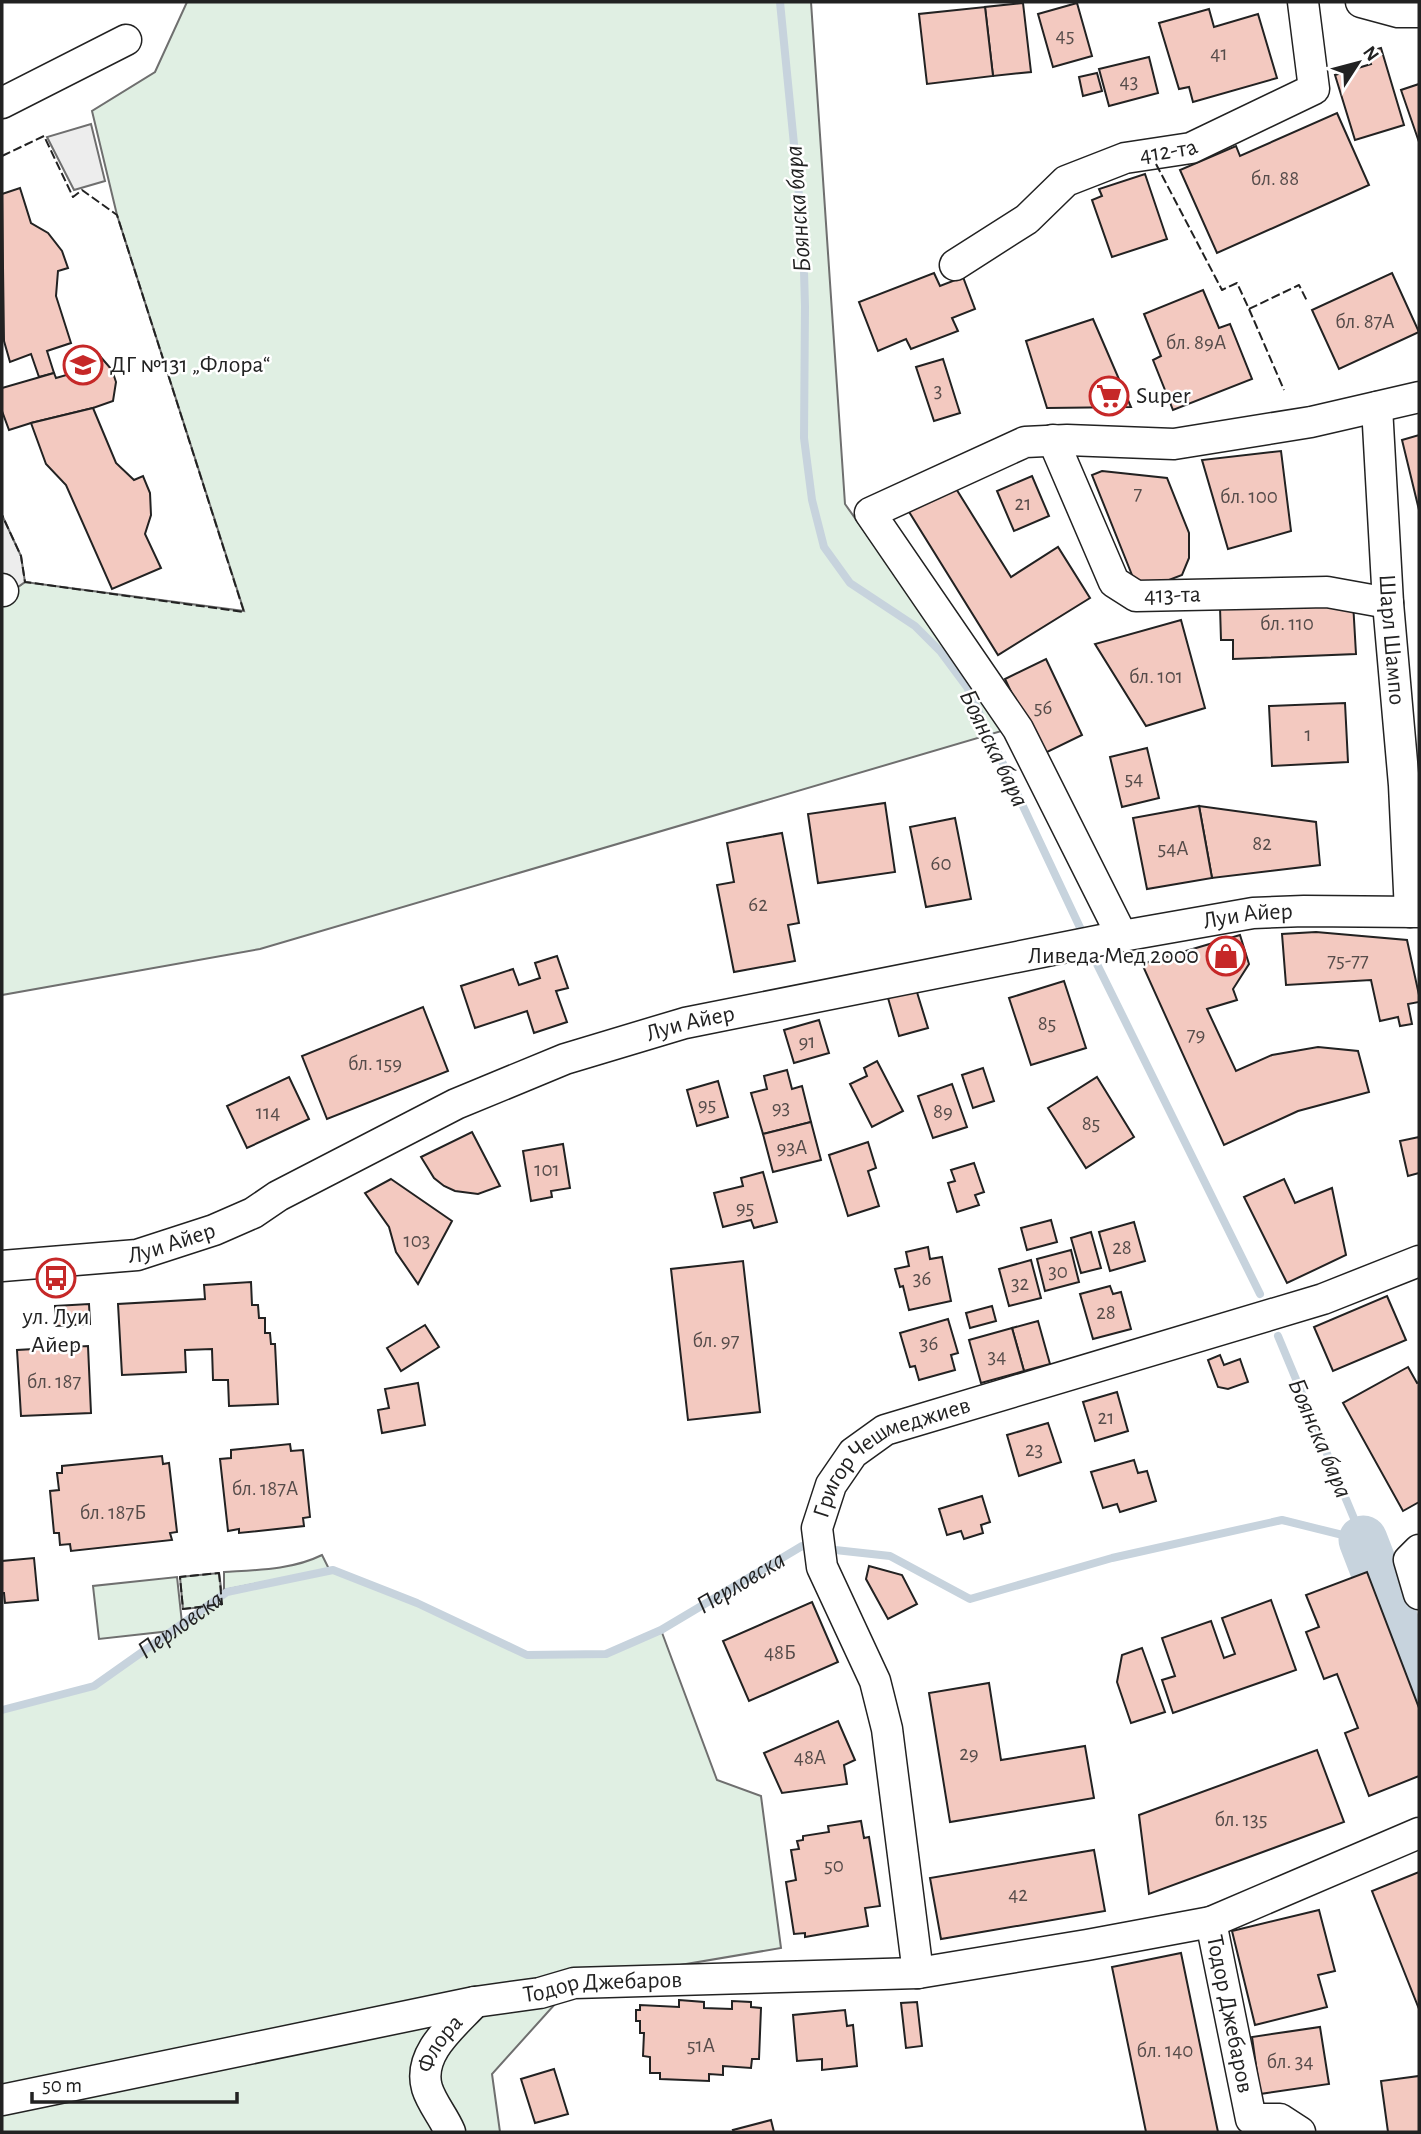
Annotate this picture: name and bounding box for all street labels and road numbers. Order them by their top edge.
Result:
street label: 412-та [1138,135,1202,168]
street label: Шарл Шампо [1374,573,1409,706]
street label: 413-та [1144,583,1201,608]
street label: Луи Айер [1201,899,1293,934]
street label: Луи Айер [643,1001,737,1046]
street label: Луи Айер [127,1218,218,1268]
street label: Григор Чешмеджиев [809,1393,973,1521]
street label: Тодор Джебаров [1202,1933,1257,2095]
street label: Тодор Джебаров [522,1968,682,2007]
street label: Флора [413,2010,467,2075]

